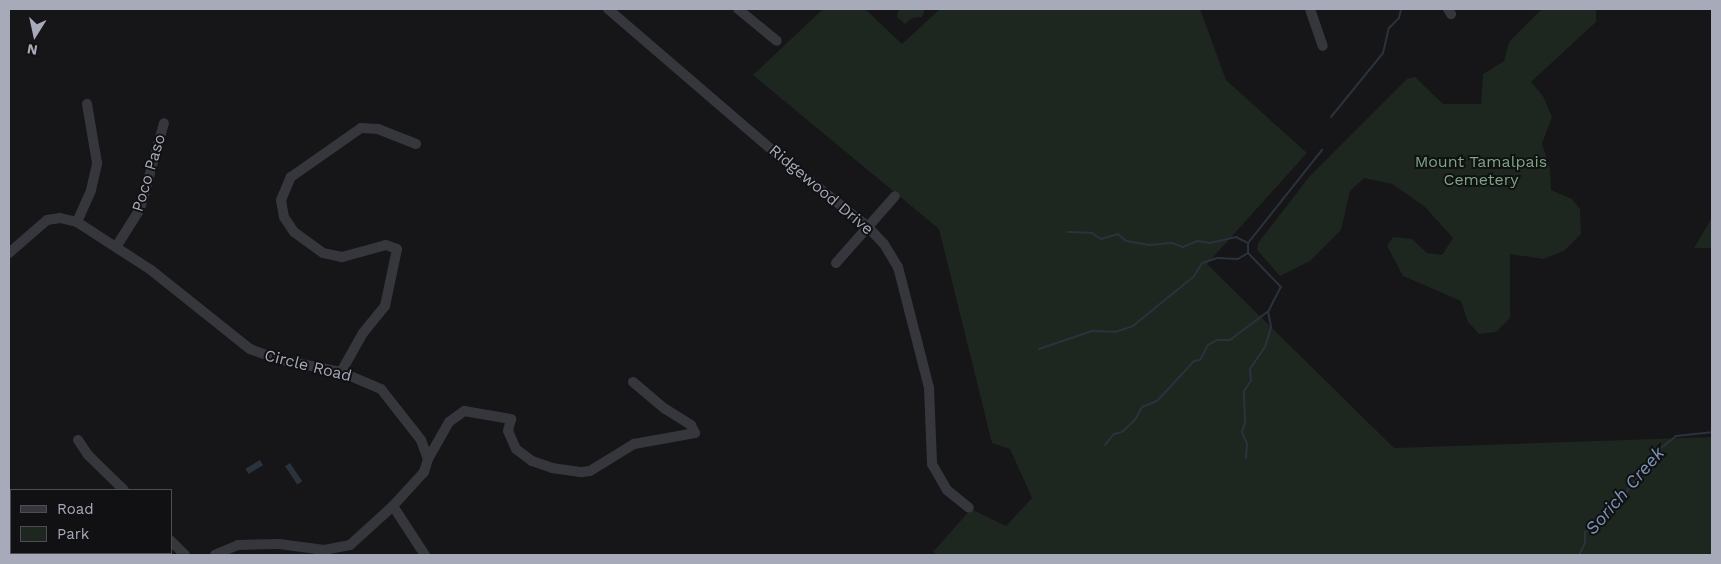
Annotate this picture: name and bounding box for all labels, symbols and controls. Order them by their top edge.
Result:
north arrow [10,10,60,60]
text: N [26,41,39,59]
street label: Poco Paso [128,132,170,214]
street label: Ridgewood Drive [765,141,877,239]
park label: Mount Tamalpais Cemetery [1414,152,1548,190]
street label: Circle Road [262,346,354,386]
water label: Sorich Creek [1581,443,1669,539]
legend [10,489,172,554]
text: Road [57,500,94,518]
text: Park [57,525,89,543]

